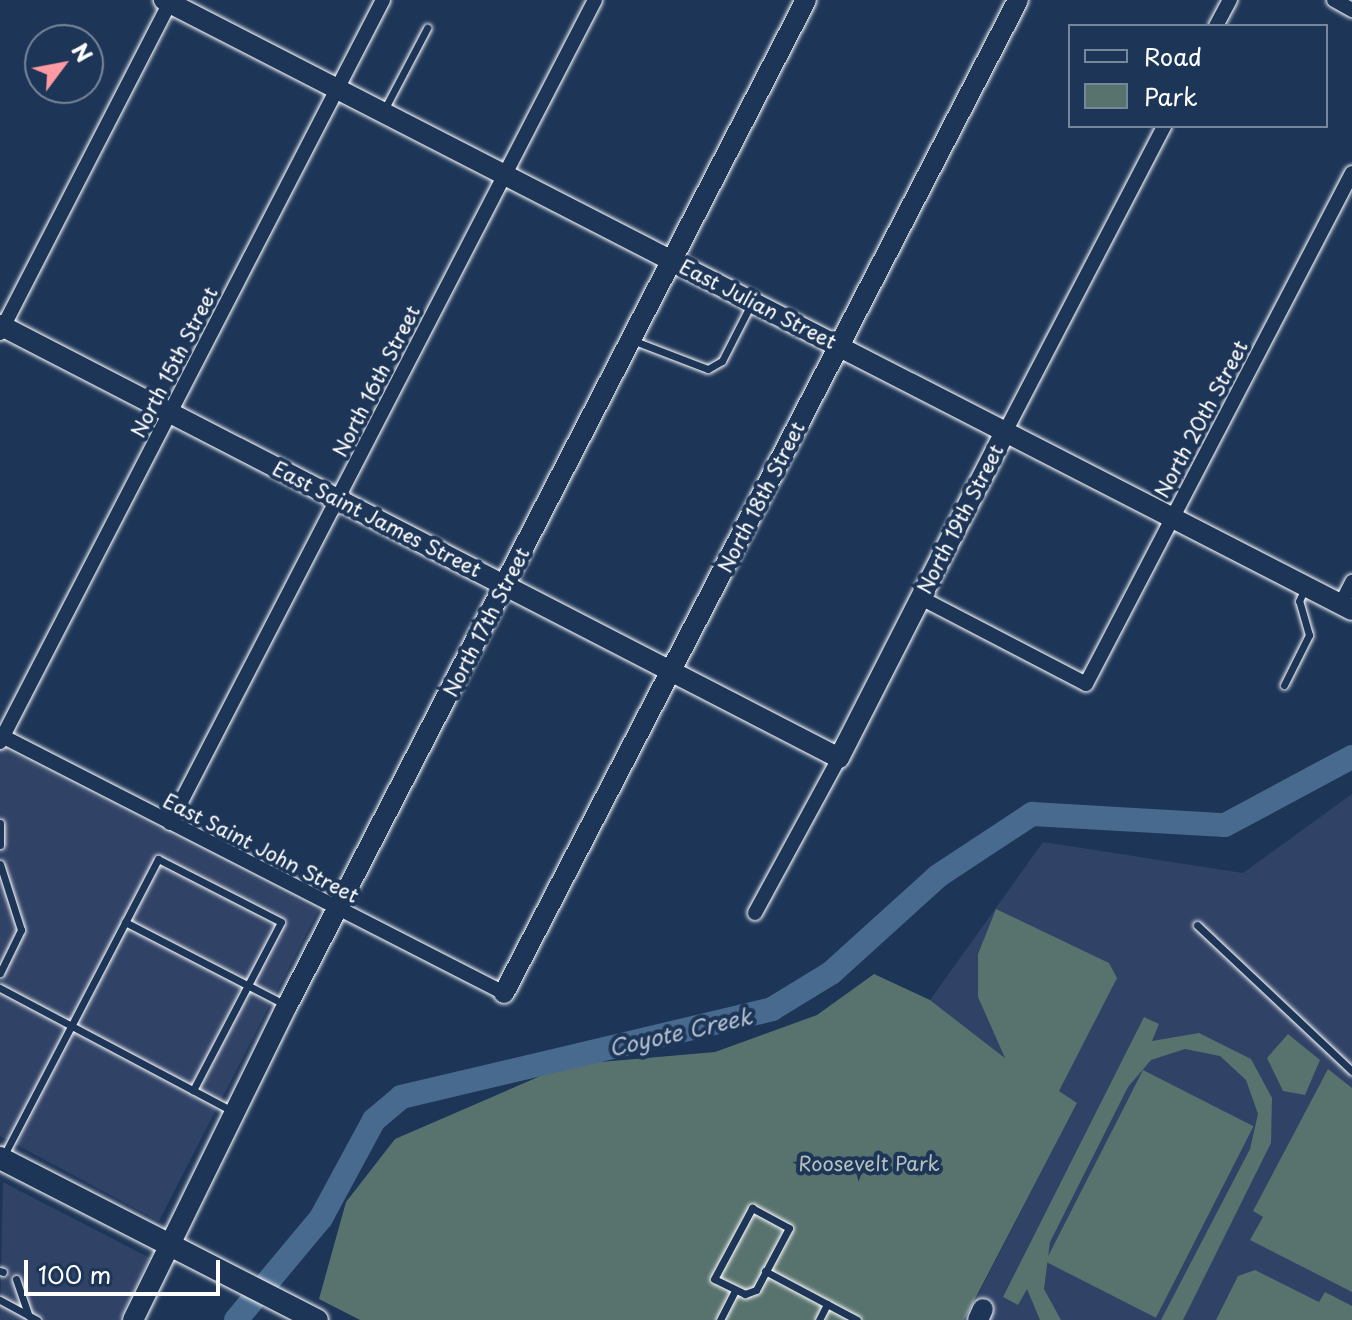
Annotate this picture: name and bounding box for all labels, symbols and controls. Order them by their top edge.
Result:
north arrow [24,24,104,104]
legend [1068,24,1328,128]
text: N [64,36,102,68]
text: Road [1144,38,1202,74]
text: Park [1144,78,1198,114]
street label: East Julian Street [676,254,840,354]
street label: North 15th Street [125,281,223,443]
street label: North 16th Street [326,299,426,463]
street label: North 20th Street [1149,336,1253,502]
street label: North 18th Street [712,416,810,578]
street label: North 19th Street [911,438,1009,600]
street label: East Saint James Street [268,456,486,582]
street label: North 17th Street [437,542,535,702]
street label: East Saint John Street [159,788,363,908]
water label: Coyote Creek [606,1002,754,1060]
park label: Roosevelt Park [798,1151,940,1175]
scale bar [28,1244,224,1294]
text: 100 m [38,1256,111,1292]

